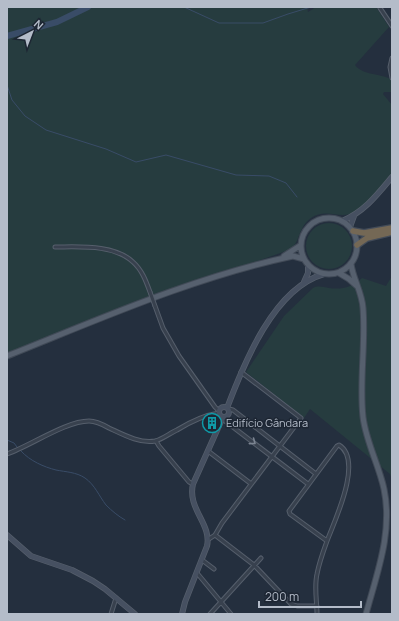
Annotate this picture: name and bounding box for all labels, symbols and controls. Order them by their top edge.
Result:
north arrow [12,12,52,52]
text: N [31,16,47,32]
building icon: Edifício Gândara [201,412,223,434]
place label: Edifício Gândara [226,415,308,430]
one-way arrow [249,438,256,445]
scale bar [259,583,361,609]
text: 200 m [265,588,299,605]

